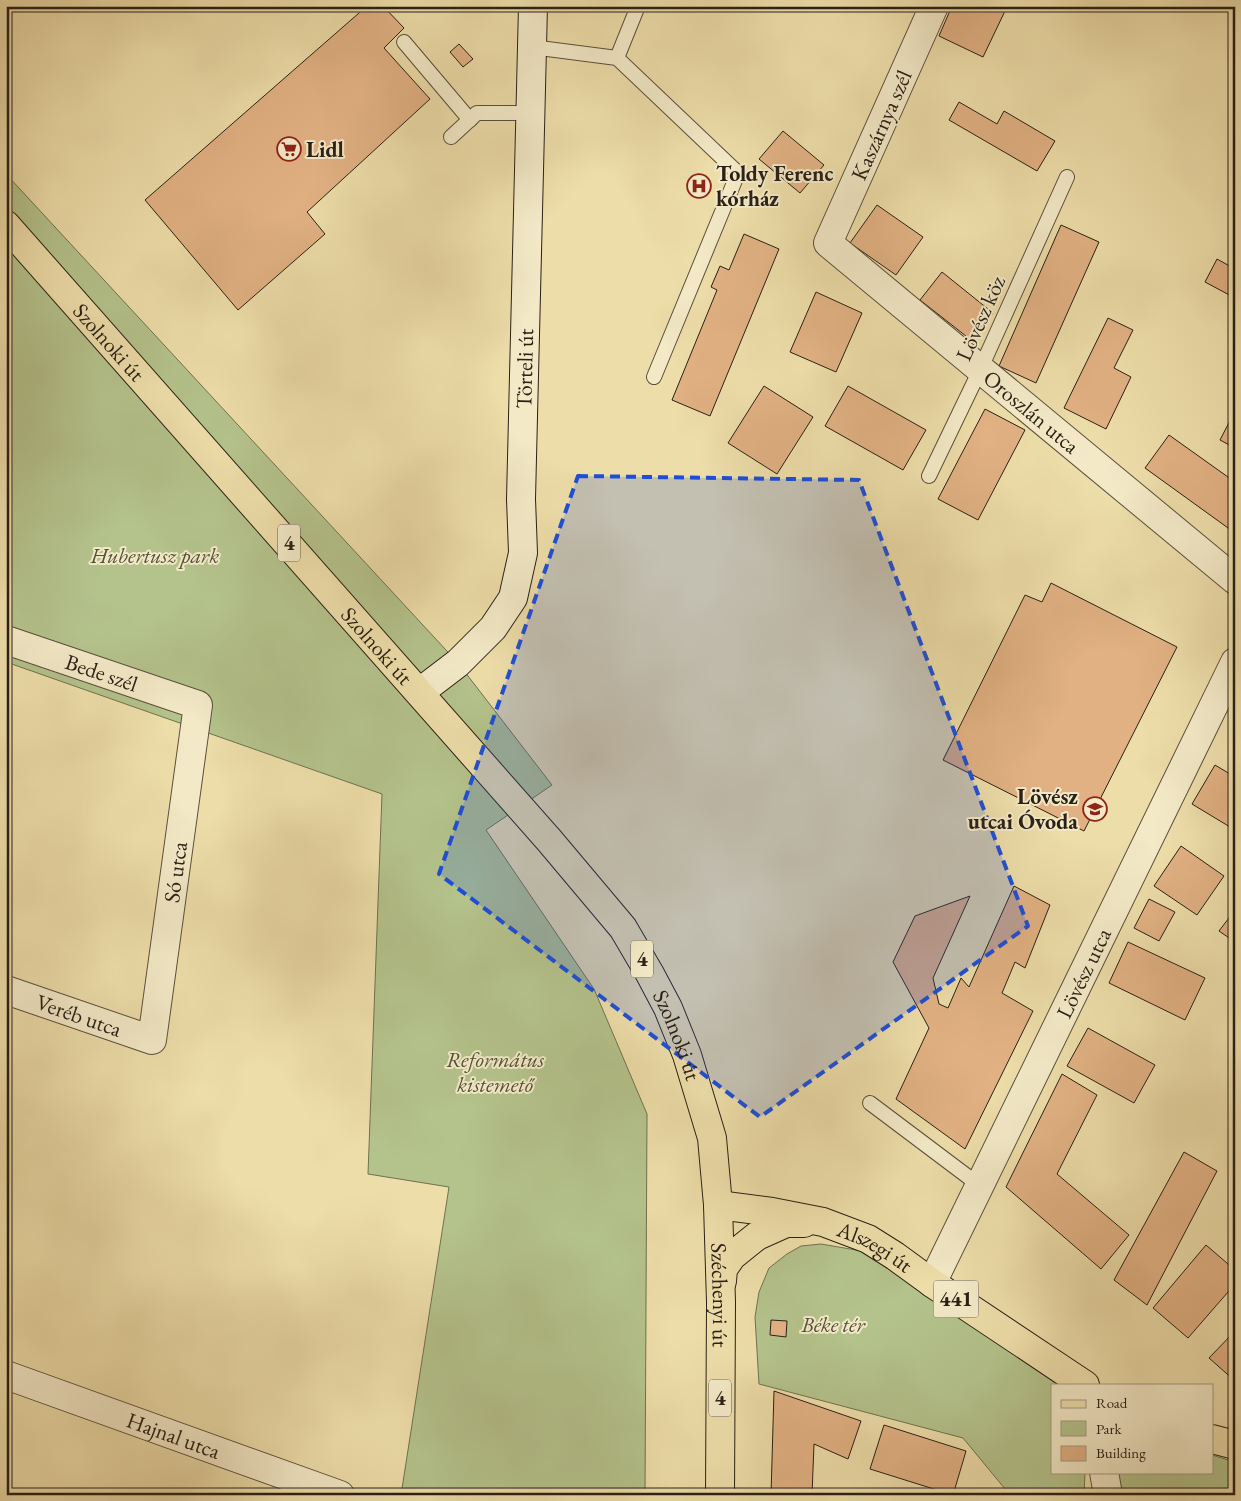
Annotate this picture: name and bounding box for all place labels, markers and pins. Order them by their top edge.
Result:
place label: Lidl [306,135,344,164]
supermarket icon: Lidl [276,136,302,162]
place label: Toldy Ferenc kórház [716,159,834,213]
hospital icon: Toldy Ferenc kórház [686,173,712,199]
place label: Lövész utcai Óvoda [968,782,1078,836]
school or university icon: Lövész utcai Óvoda [1082,796,1108,822]

